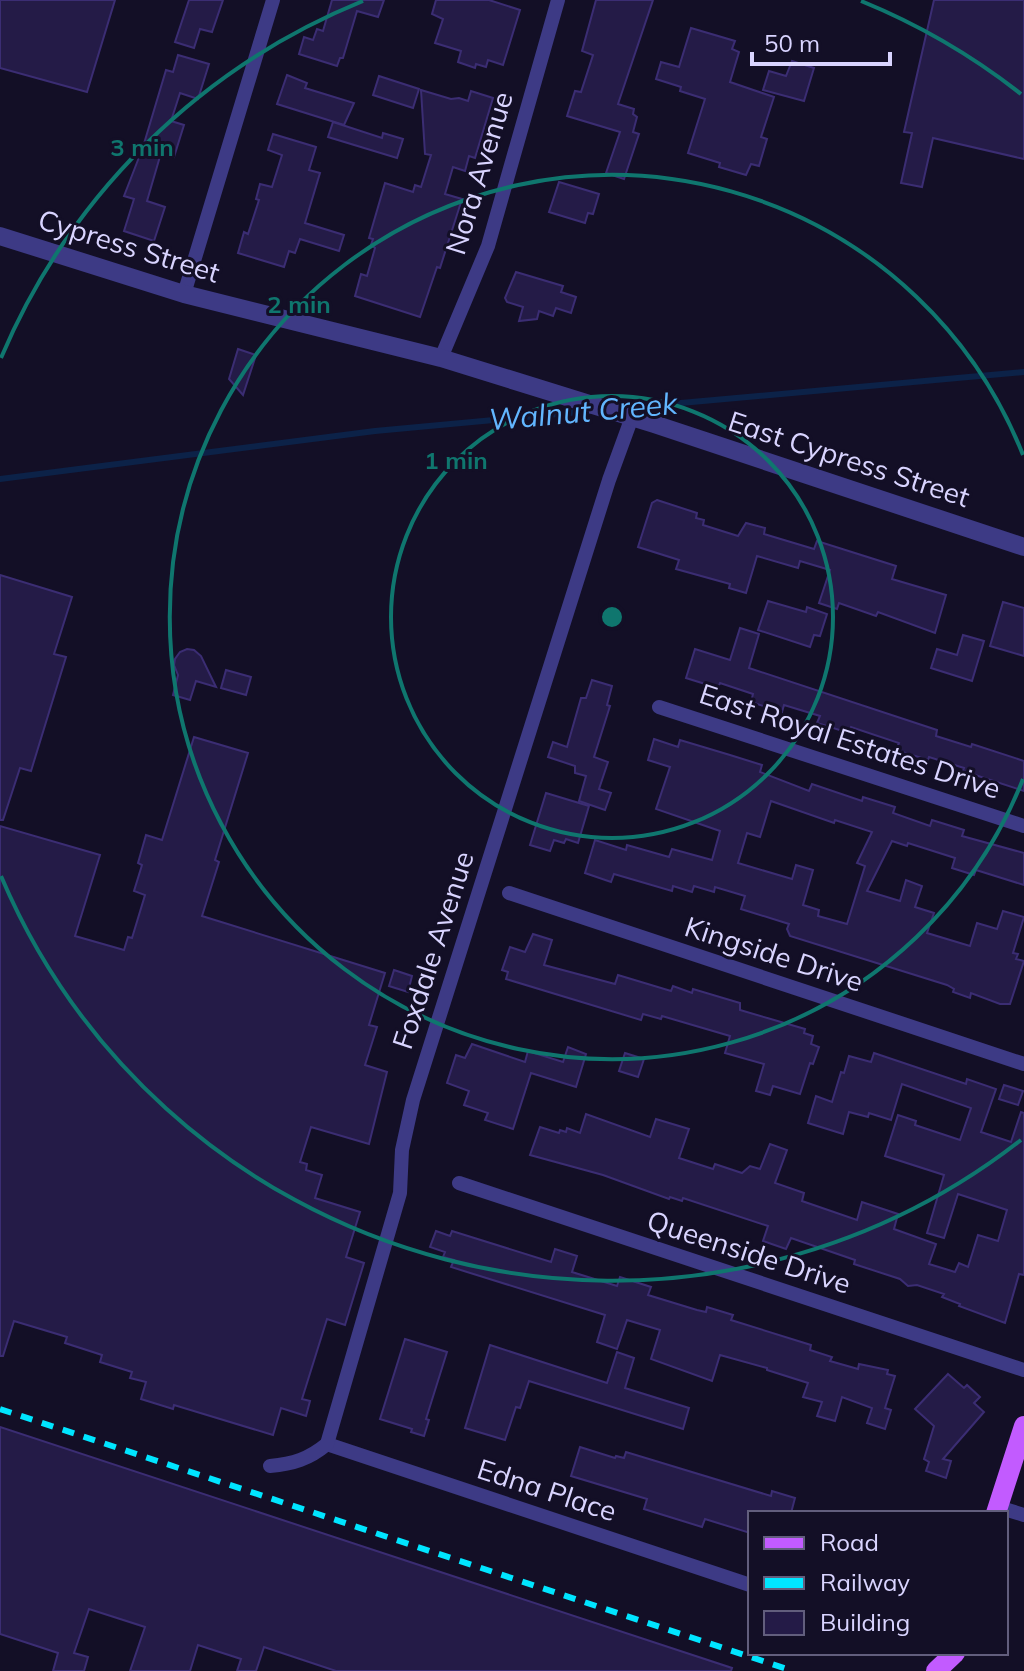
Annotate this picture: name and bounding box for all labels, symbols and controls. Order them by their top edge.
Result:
scale bar [752,16,890,66]
text: 50 m [764,28,820,58]
street label: Nora Avenue [437,87,520,259]
text: 3 min [110,132,174,162]
street label: Cypress Street [34,201,224,290]
text: 2 min [267,289,331,319]
water label: Walnut Creek [487,384,680,438]
street label: East Cypress Street [724,403,974,514]
text: 1 min [424,445,488,475]
centre of rings [598,603,626,631]
street label: East Royal Estates Drive [695,675,1005,806]
street label: Foxdale Avenue [384,847,481,1053]
street label: Kingside Drive [681,908,868,999]
street label: Queenside Drive [643,1202,855,1301]
street label: Edna Place [473,1451,621,1528]
legend [748,1511,1008,1655]
text: Road [820,1527,879,1557]
text: Railway [820,1567,910,1597]
text: Building [820,1607,910,1637]

